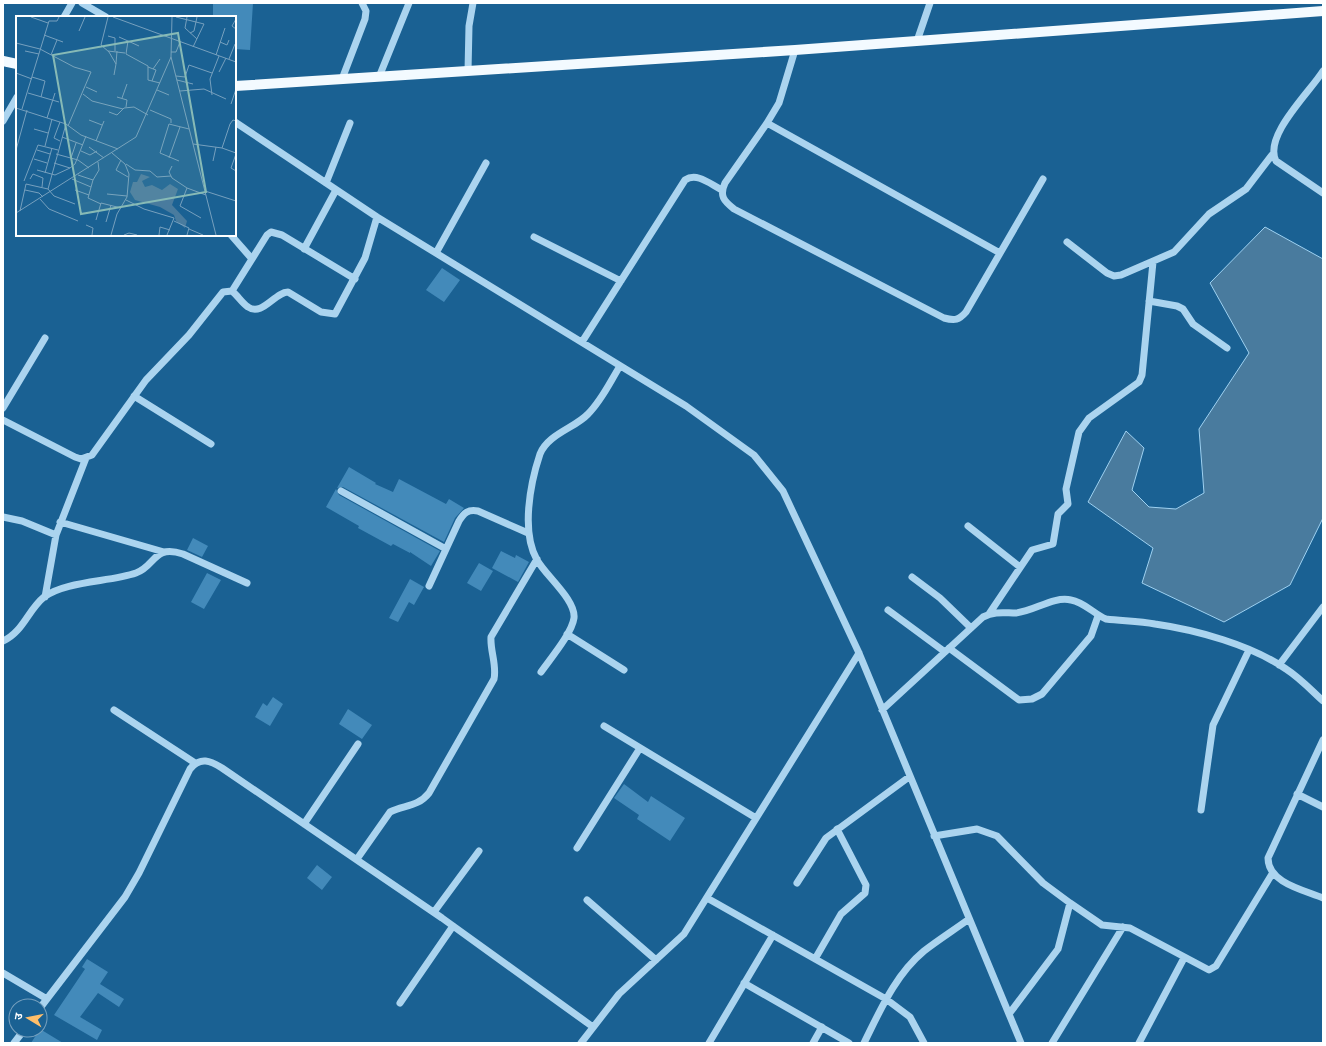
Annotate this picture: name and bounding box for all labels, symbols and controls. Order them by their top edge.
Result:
inset map [16,16,236,236]
north arrow [8,998,48,1038]
text: उ [11,1011,25,1020]

